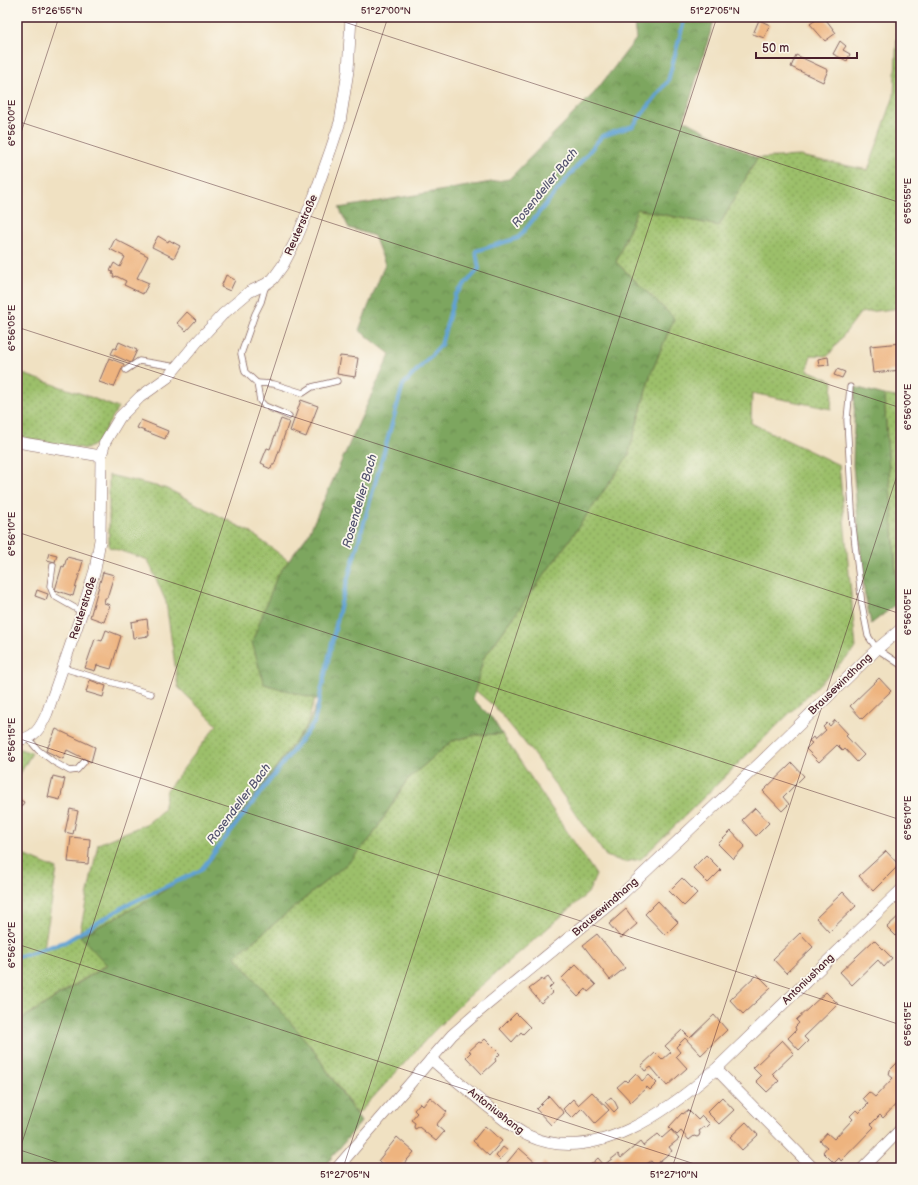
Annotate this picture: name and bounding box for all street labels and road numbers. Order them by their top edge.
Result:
street label: Reuterstraße [282,192,320,258]
street label: Reuterstraße [67,574,99,641]
street label: Brausewindhang [806,651,874,717]
street label: Brausewindhang [569,875,641,939]
street label: Antoniushang [779,951,837,1007]
street label: Antoniushang [465,1085,527,1137]

